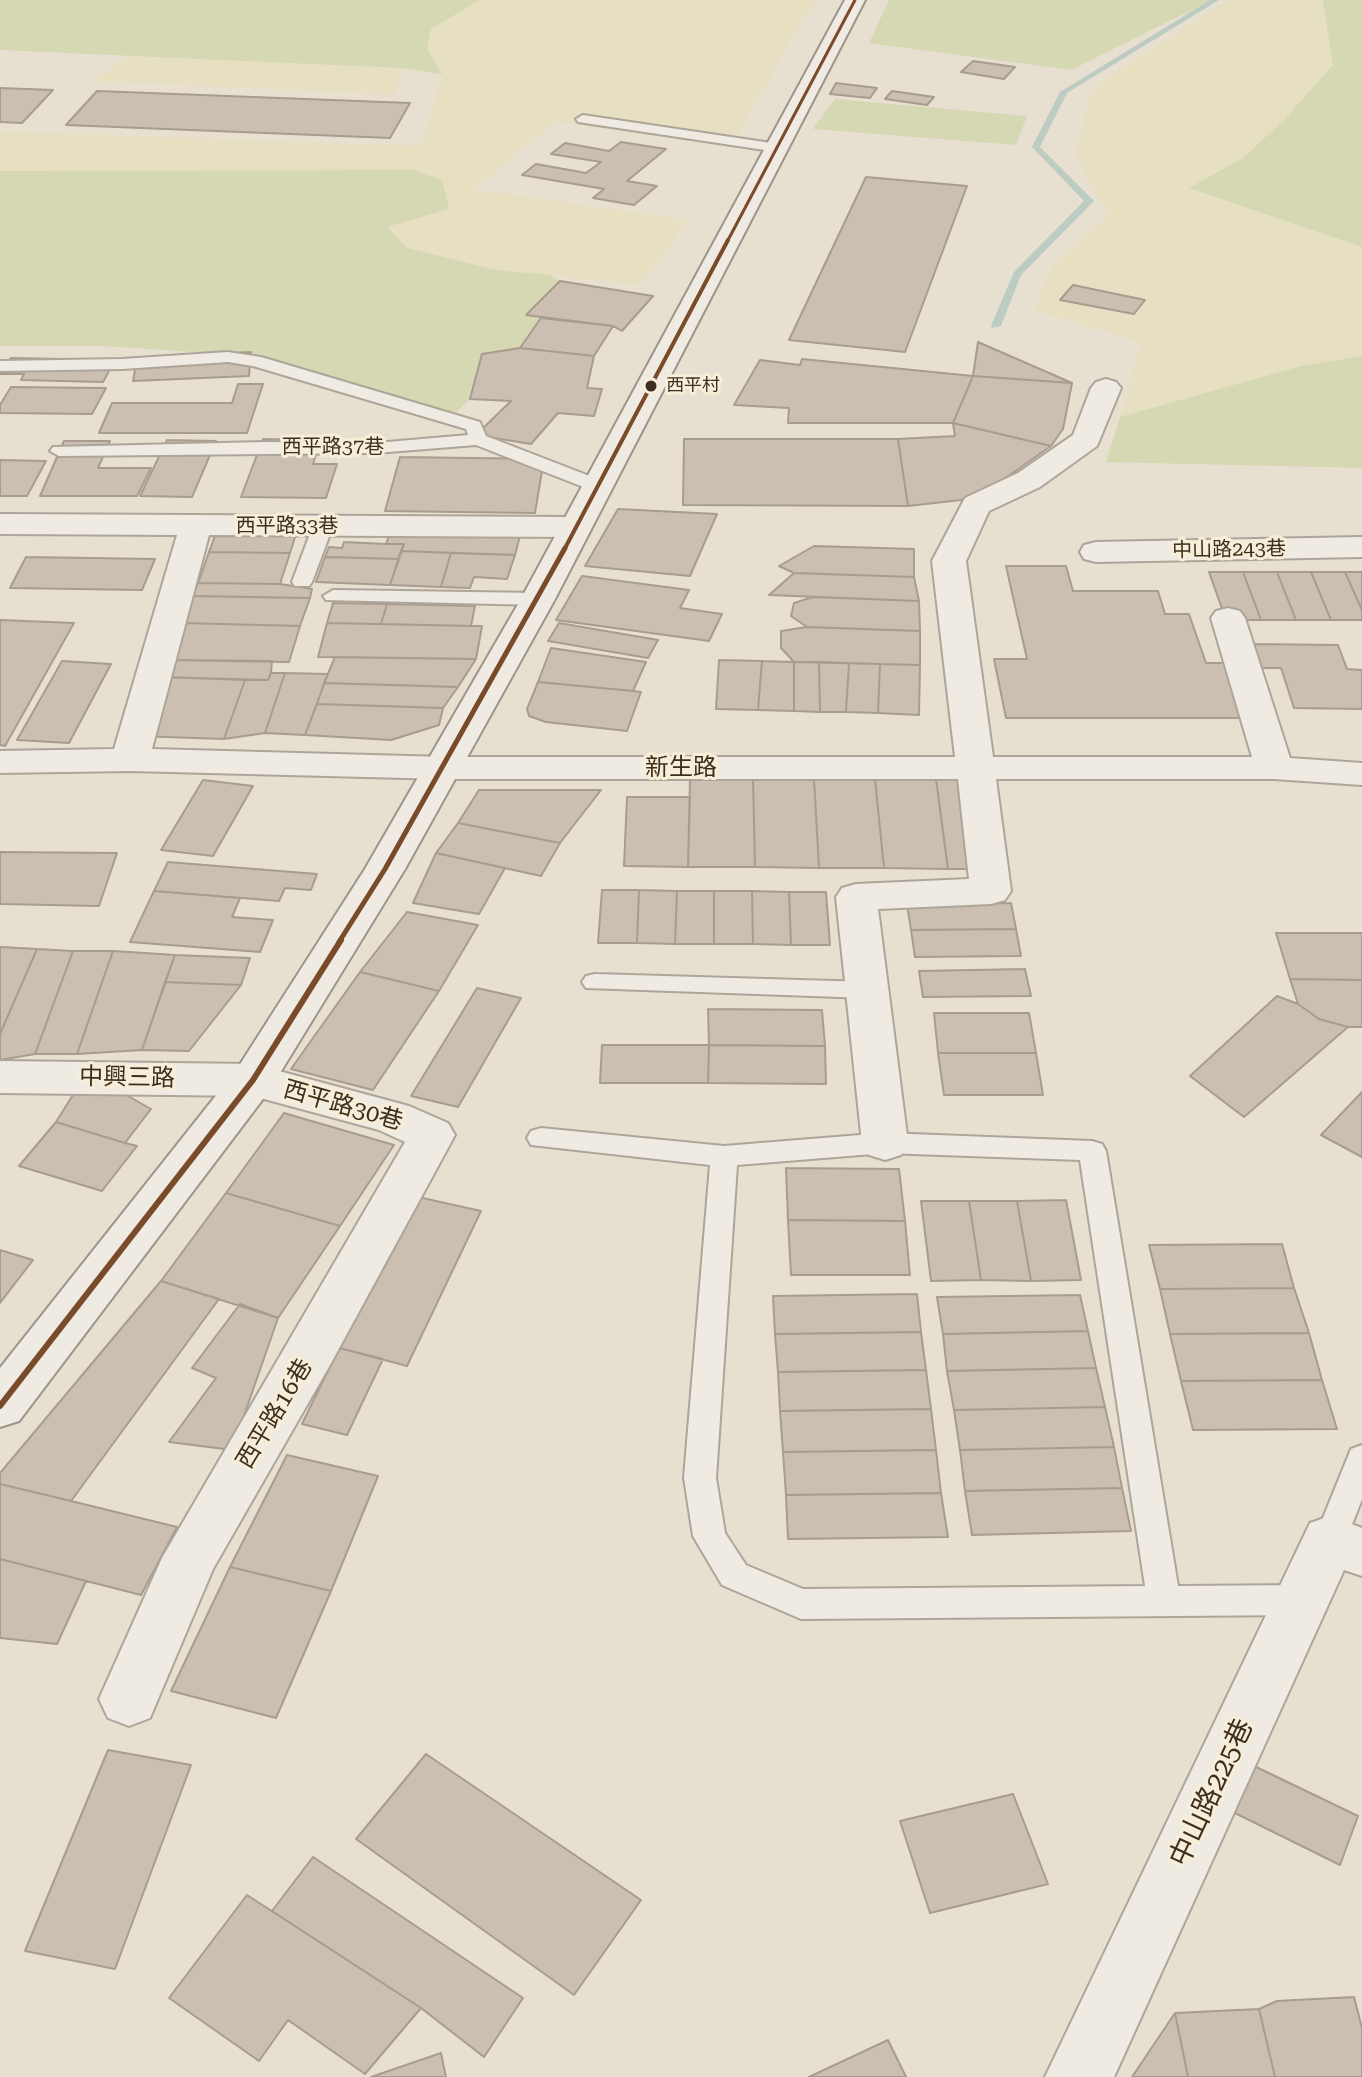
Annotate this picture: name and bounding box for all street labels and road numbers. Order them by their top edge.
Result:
street label: 西平路37巷 [282,435,384,459]
street label: 西平路33巷 [236,514,338,538]
street label: 中山路243巷 [1172,537,1286,563]
street label: 新生路 [645,754,717,782]
street label: 中興三路 [79,1063,175,1093]
street label: 西平路30巷 [280,1075,406,1137]
street label: 西平路16巷 [231,1354,319,1474]
street label: 中山路225巷 [1163,1714,1261,1872]

